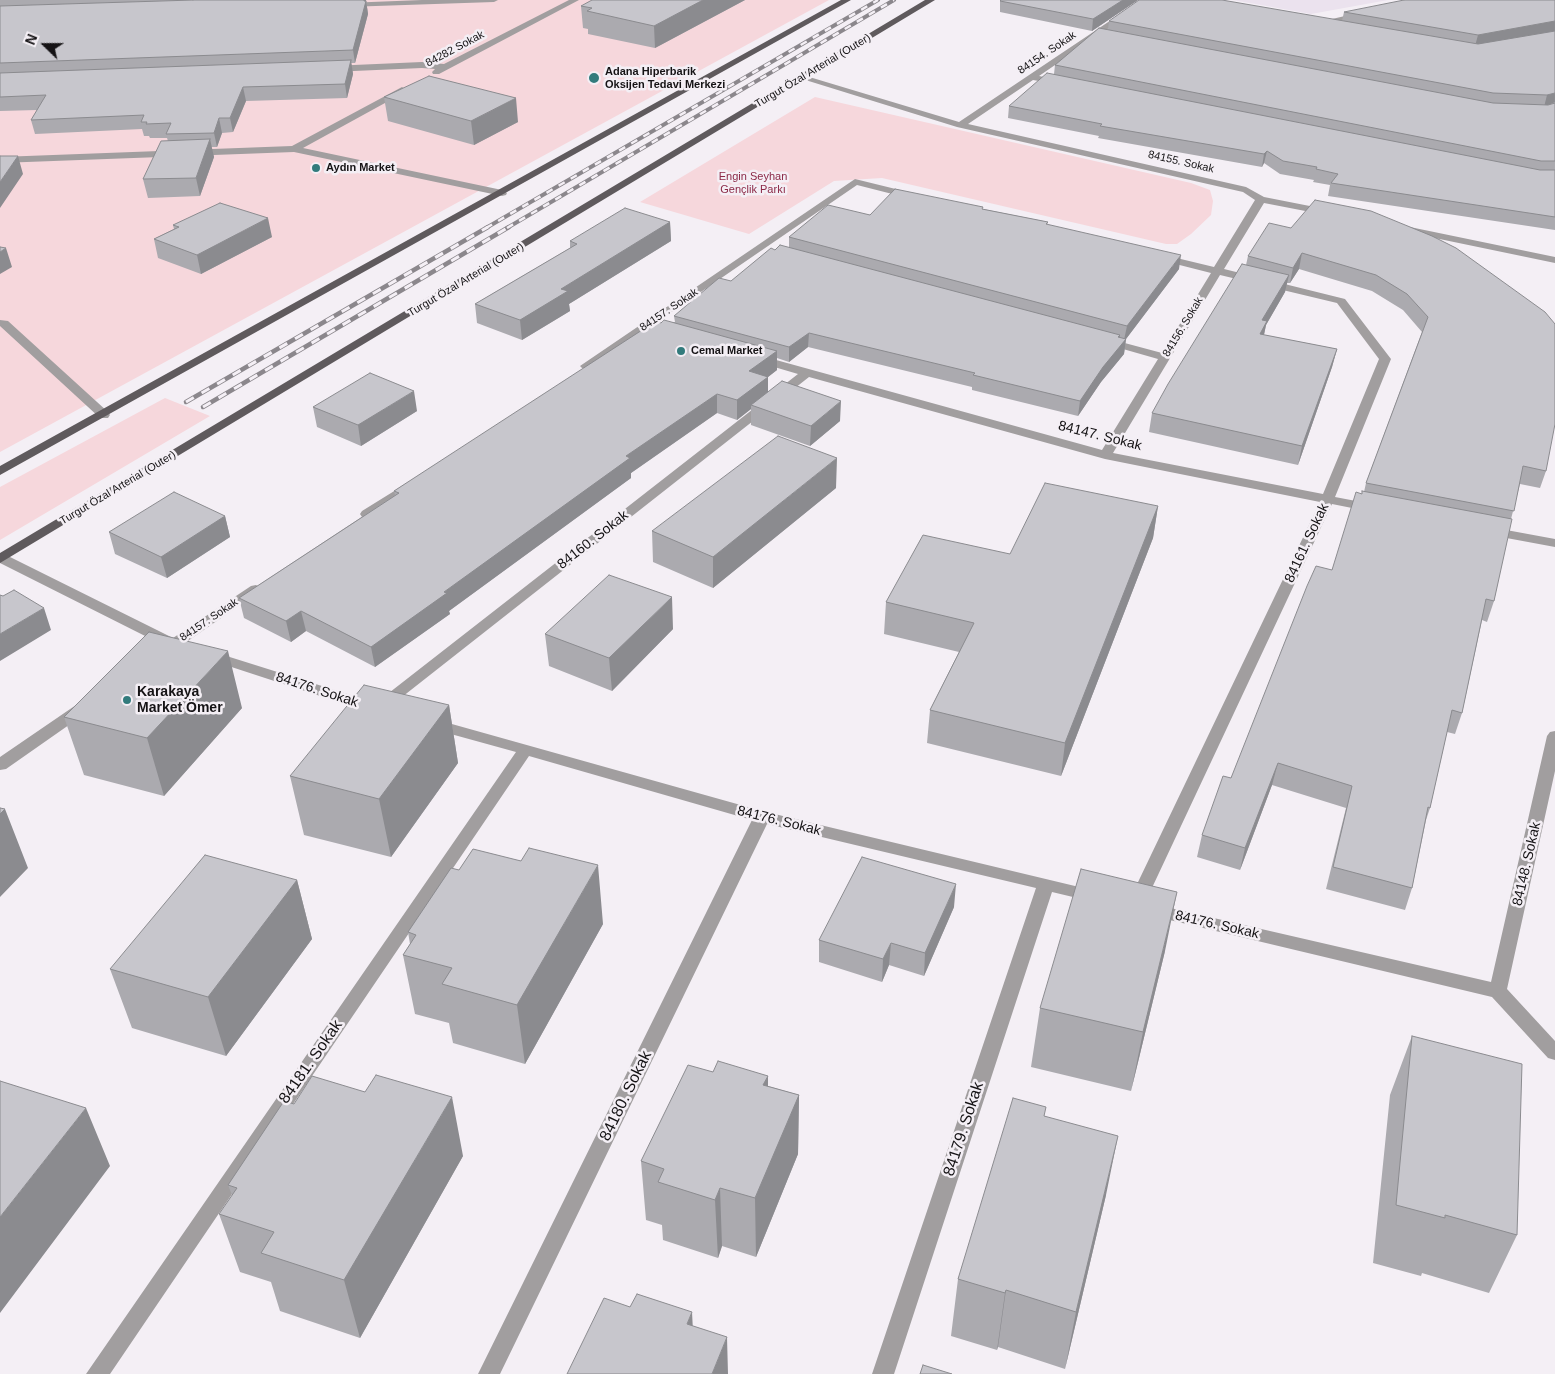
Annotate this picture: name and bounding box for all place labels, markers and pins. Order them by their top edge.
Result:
place label: Adana Hiperbarik Oksijen Tedavi Merkezi [605,65,725,91]
marker: Adana Hiperbarik Oksijen Tedavi Merkezi [587,71,601,85]
place label: Aydın Market [326,161,395,175]
marker: Aydın Market [310,162,322,174]
place label: Cemal Market [691,344,763,358]
marker: Cemal Market [675,345,687,357]
place label: Karakaya Market Ömer [137,684,223,716]
marker: Karakaya Market Ömer [121,694,133,706]

